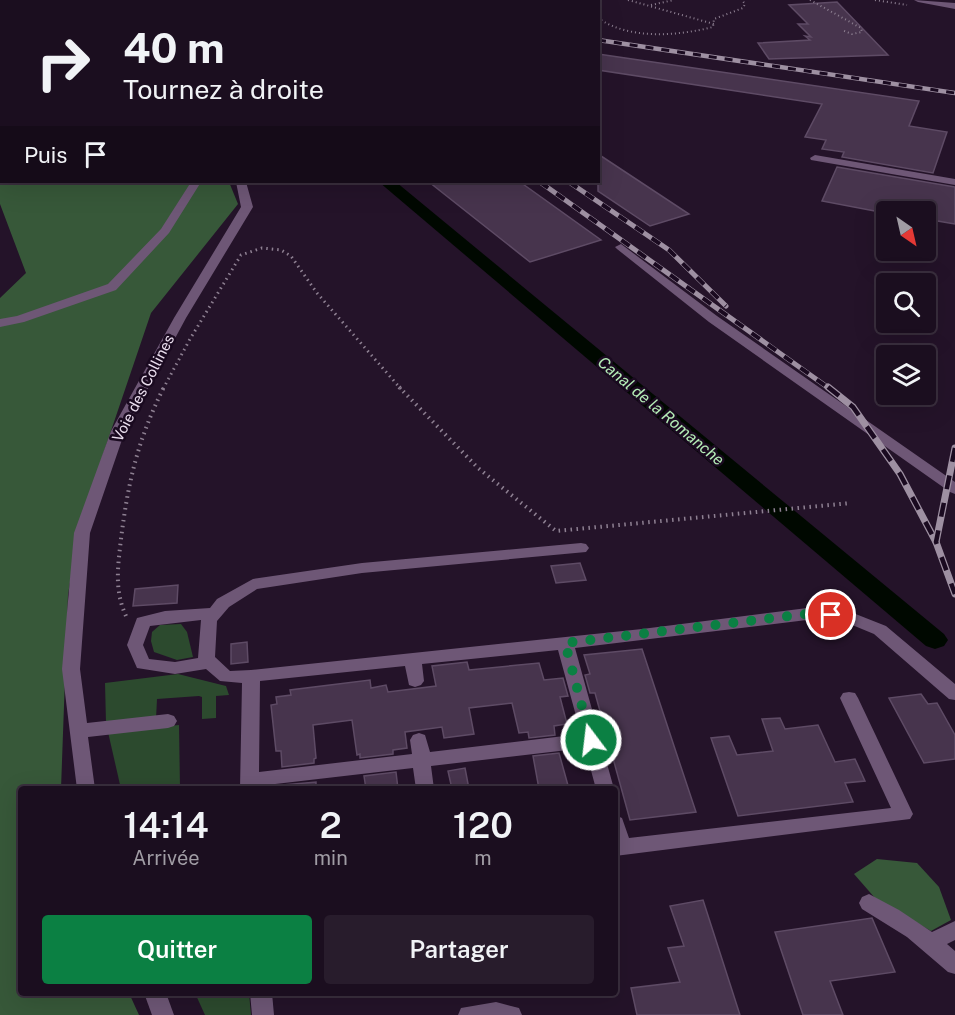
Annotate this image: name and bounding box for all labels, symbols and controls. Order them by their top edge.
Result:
text: 40 m [123,23,225,72]
icon: right [24,24,102,102]
text: Tournez à droite [123,73,324,105]
icon: arrive [79,138,112,171]
text: Puis [24,142,67,168]
north arrow [876,201,936,261]
map controls [876,201,936,405]
button: search [876,273,936,333]
street label: Voie des Collines [109,332,177,444]
button: layers [876,345,936,405]
water label: Canal de la Romanche [594,353,728,470]
pin [805,589,856,640]
icon: arrive [814,598,847,631]
position arrow [559,708,623,772]
text: 14:14 [123,804,209,846]
text: 2 [320,804,342,846]
text: 120 [453,804,513,846]
text: Arrivée [132,846,200,870]
text: min [314,846,348,870]
text: m [474,846,491,870]
button: Quitter [42,915,312,984]
button: Partager [324,915,594,984]

